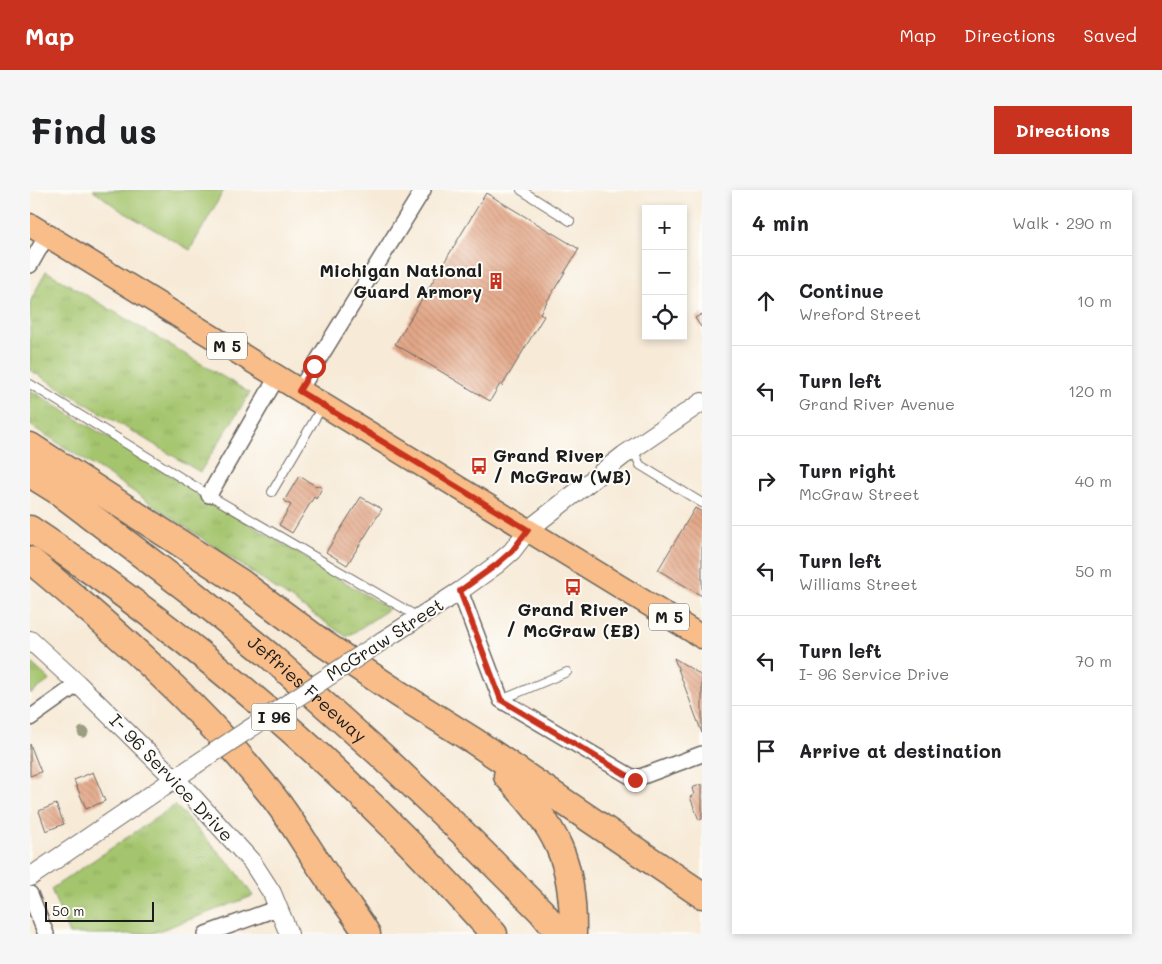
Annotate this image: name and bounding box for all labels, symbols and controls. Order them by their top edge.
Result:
text: Map [25,20,74,51]
text: Map [899,23,936,47]
text: Directions [964,23,1056,47]
text: Saved [1084,23,1137,47]
button: Directions [994,106,1132,154]
text: Find us [30,107,157,153]
map controls [642,205,687,340]
button: + [642,205,687,250]
text: 4 min [752,209,809,236]
text: Walk · 290 m [1012,212,1112,233]
button: − [642,250,687,295]
place label: Michigan National Guard Armory [319,258,482,303]
building icon: Michigan National Guard Armory [486,271,506,291]
text: Continue [799,278,884,303]
icon: ahead [752,287,780,315]
text: 10 m [1077,290,1112,311]
button: locate [642,295,687,340]
text: Wreford Street [799,303,921,324]
road number: M 5 [207,332,247,360]
route start [303,355,326,378]
text: Turn left [799,368,882,393]
icon: left [752,377,780,405]
text: 120 m [1068,380,1112,401]
text: Grand River Avenue [799,393,955,414]
place label: Grand River / McGraw (WB) [493,443,631,488]
bus stop icon: Grand River / McGraw (WB) [469,456,489,476]
text: Turn right [799,458,896,483]
icon: right [752,467,780,495]
text: 40 m [1075,470,1112,491]
text: McGraw Street [799,483,919,504]
text: Turn left [799,548,882,573]
icon: left [752,557,780,585]
text: 50 m [1075,560,1112,581]
text: Williams Street [799,573,917,594]
bus stop icon: Grand River / McGraw (EB) [563,577,583,597]
street label: McGraw Street [321,592,448,686]
place label: Grand River / McGraw (EB) [506,597,640,642]
road number: M 5 [649,604,689,631]
street label: Jeffries Freeway [243,629,372,748]
text: Turn left [799,638,882,663]
icon: left [752,647,780,675]
text: 70 m [1075,650,1112,671]
text: I- 96 Service Drive [799,663,949,684]
road number: I 96 [252,704,296,730]
street label: I- 96 Service Drive [104,708,239,846]
icon: arrive [752,737,780,765]
text: Arrive at destination [799,738,1002,763]
route end [624,769,647,792]
scale bar [45,899,154,922]
text: 50 m [52,901,84,920]

